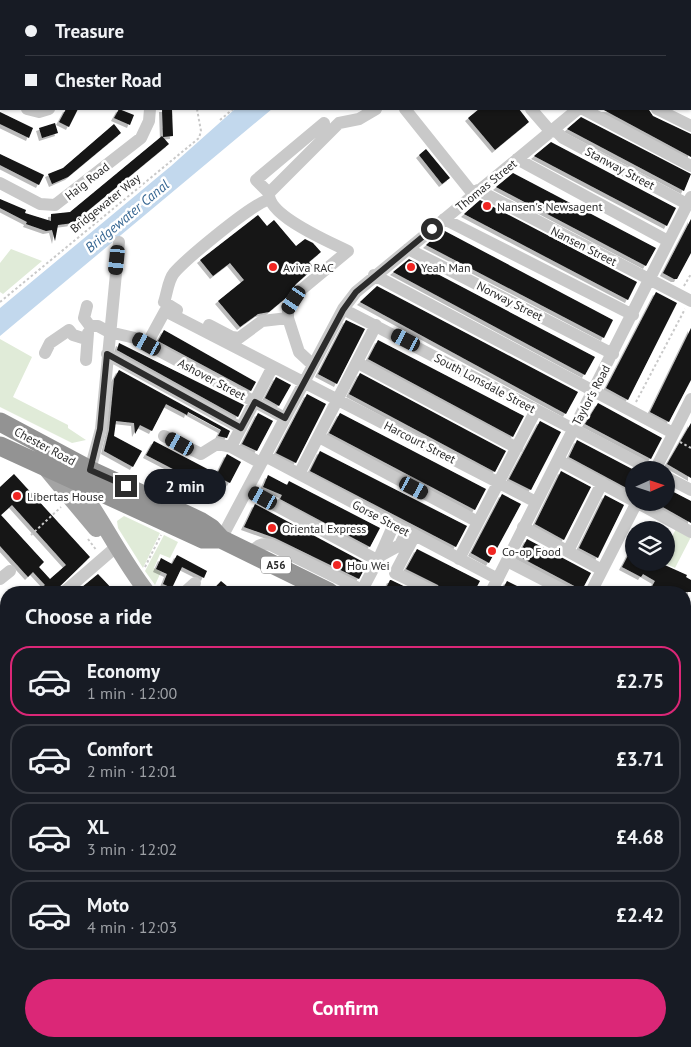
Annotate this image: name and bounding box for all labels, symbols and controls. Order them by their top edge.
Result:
text: Treasure [55,19,124,43]
text: Chester Road [55,68,162,92]
street label: Stanway Street [583,143,657,193]
street label: Thomas Street [452,156,520,214]
street label: Haig Road [62,159,112,203]
street label: Bridgewater Way [67,170,143,236]
water label: Bridgewater Canal [81,176,173,256]
place label: Nansen's Newsagent [497,199,602,214]
marker: Nansen's Newsagent [481,200,493,212]
route start [421,218,443,240]
street label: Nansen Street [548,223,620,269]
car [107,244,126,276]
place label: Aviva RAC [283,260,334,275]
place label: Yeah Man [421,260,471,275]
marker: Aviva RAC [267,261,279,273]
marker: Yeah Man [405,261,417,273]
street label: Norway Street [474,278,546,324]
car [279,283,308,317]
car [389,327,422,353]
car [130,330,163,358]
street label: South Lonsdale Street [432,350,538,416]
street label: Ashover Street [176,355,248,403]
street label: Taylor's Road [569,362,613,428]
street label: Harcourt Street [382,417,458,467]
street label: Chester Road [12,424,78,468]
car [163,430,196,458]
north arrow [625,461,675,511]
map controls [625,461,675,571]
callout: 2 min [144,468,226,504]
car [397,474,430,502]
route end [115,475,137,497]
text: 2 min [165,476,205,496]
car [246,484,279,512]
place label: Libertas House [27,489,104,504]
marker: Libertas House [11,490,23,502]
street label: Gorse Street [350,497,412,539]
place label: Oriental Express [282,521,366,536]
button: layers [625,521,675,571]
marker: Oriental Express [266,522,278,534]
place label: Co-op Food [502,544,561,559]
marker: Co-op Food [486,545,498,557]
road number: A56 [261,556,291,574]
place label: Hou Wei [347,558,390,573]
marker: Hou Wei [331,559,343,571]
text: Choose a ride [25,602,152,630]
icon: car [27,659,72,704]
text: Economy [87,659,160,683]
text: £2.75 [616,669,664,693]
text: 1 min · 12:00 [87,683,177,703]
icon: car [27,737,72,782]
text: Comfort [87,737,153,761]
text: £3.71 [616,747,664,771]
text: 2 min · 12:01 [87,761,177,781]
icon: car [27,815,72,860]
text: XL [87,815,109,839]
text: £4.68 [616,825,664,849]
text: 3 min · 12:02 [87,839,177,859]
icon: car [27,893,72,938]
text: Moto [87,893,129,917]
text: £2.42 [616,903,664,927]
text: 4 min · 12:03 [87,917,177,937]
button: Confirm [25,979,666,1037]

